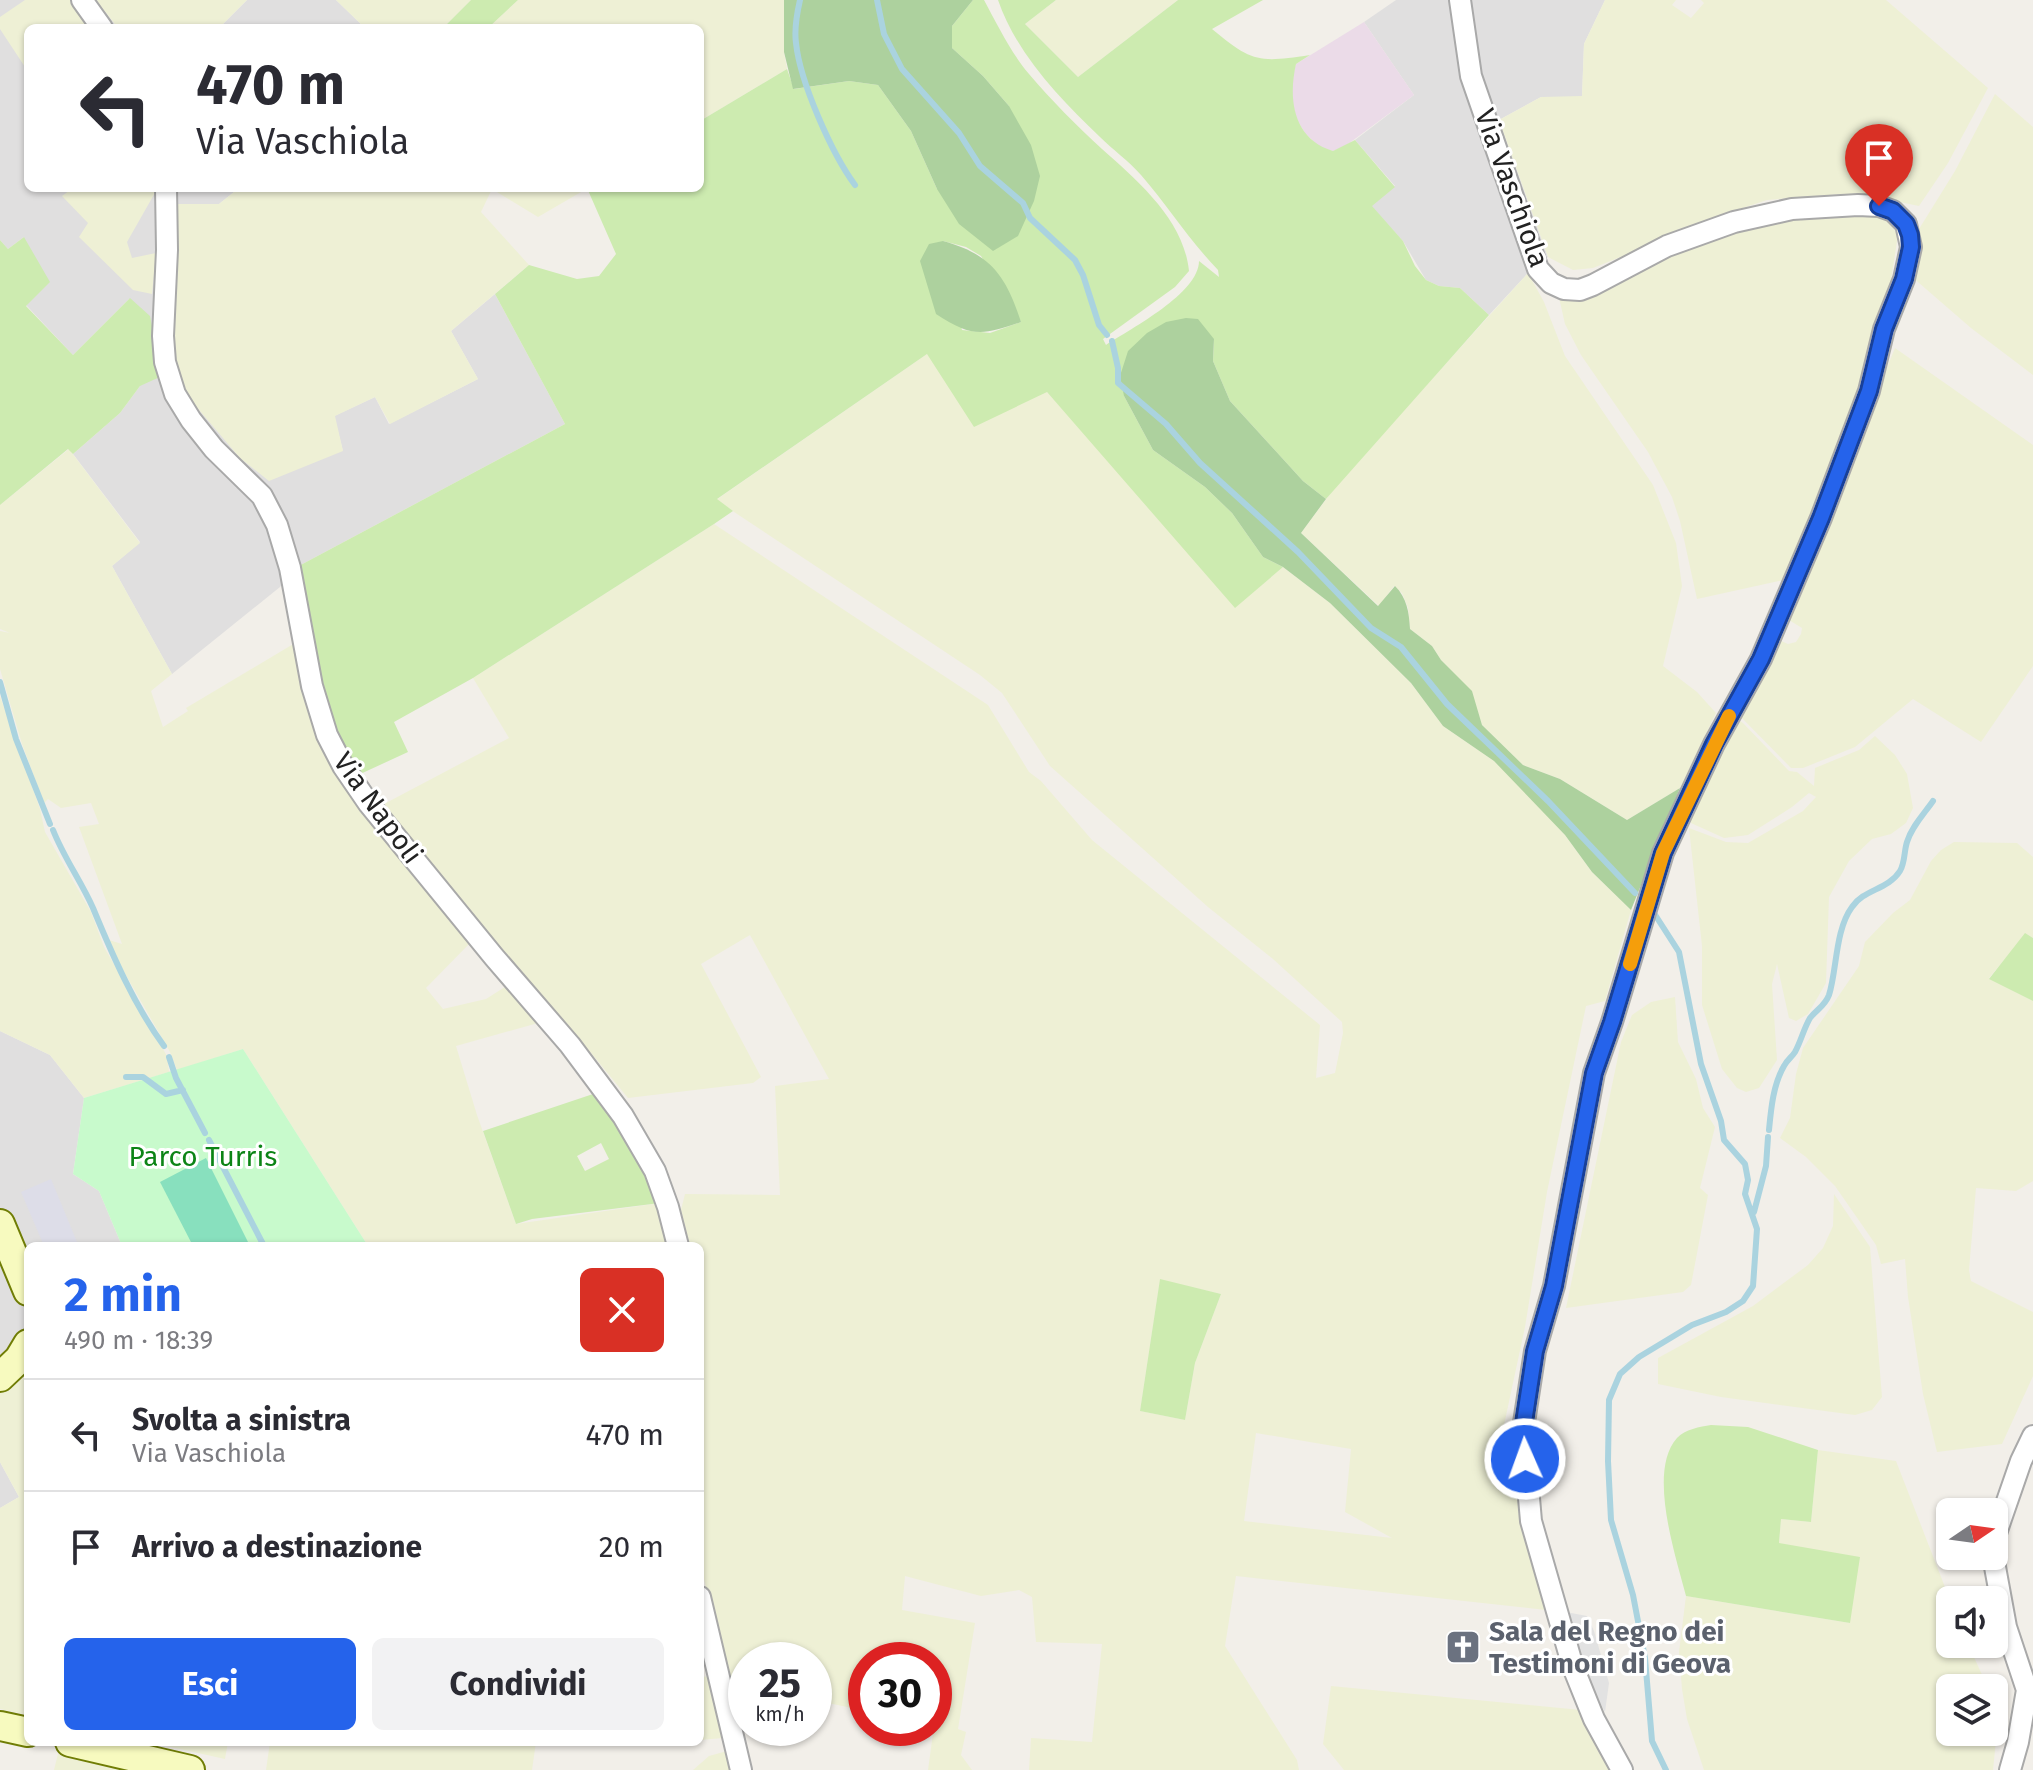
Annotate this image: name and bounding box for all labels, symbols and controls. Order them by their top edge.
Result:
text: 470 m [196,52,345,119]
icon: left [64,56,168,160]
street label: Via Vaschiola [1468,104,1556,272]
text: Via Vaschiola [196,120,409,164]
pin [1845,124,1913,206]
icon: arrive [1857,136,1901,180]
street label: Via Napoli [327,746,429,870]
park label: Parco Turris [129,1140,277,1173]
text: 2 min [64,1266,182,1324]
button: close [580,1268,664,1352]
text: 490 m · 18:39 [64,1325,213,1356]
text: Svolta a sinistra [132,1402,351,1438]
icon: left [64,1413,108,1457]
text: 470 m [585,1417,664,1453]
position arrow [1483,1417,1567,1501]
text: Via Vaschiola [132,1438,286,1469]
north arrow [1936,1498,2008,1570]
map controls [1936,1498,2008,1746]
icon: arrive [64,1525,108,1569]
text: Arrivo a destinazione [132,1529,422,1565]
text: 20 m [599,1529,664,1565]
button: sound [1936,1586,2008,1658]
place label: Sala del Regno dei Testimoni di Geova [1489,1615,1731,1680]
church icon: Sala del Regno dei Testimoni di Geova [1444,1628,1482,1666]
button: Esci [64,1638,356,1730]
button: Condividi [372,1638,664,1730]
speed limit sign: 30 [848,1642,952,1746]
text: 25 [759,1660,801,1708]
button: layers [1936,1674,2008,1746]
text: km/h [755,1702,805,1726]

